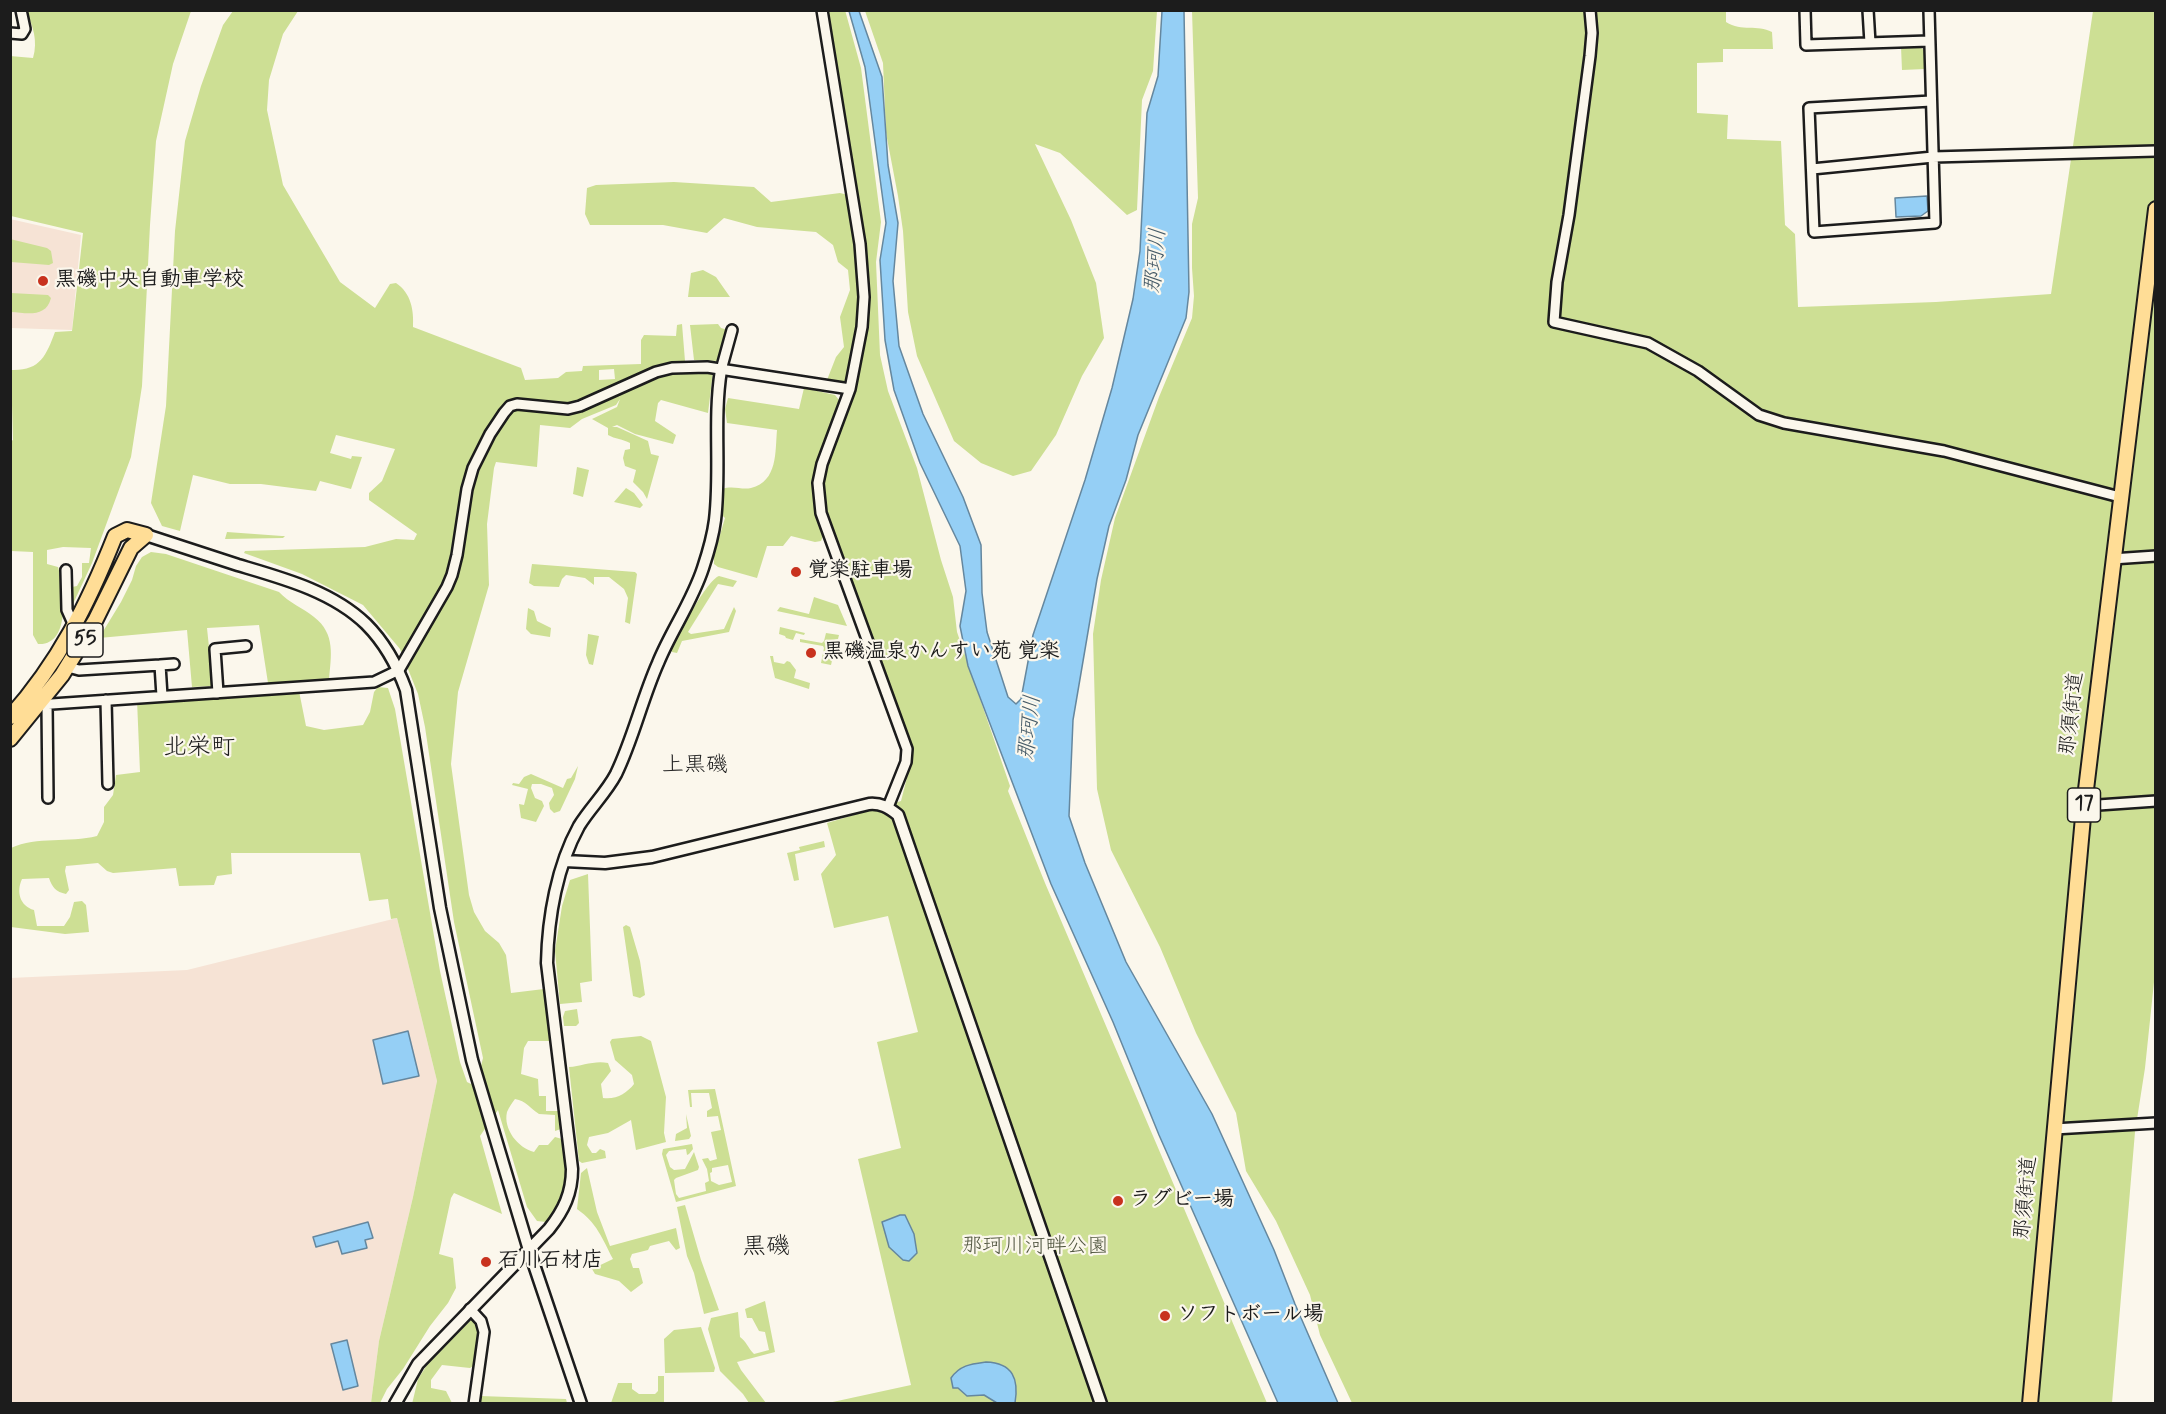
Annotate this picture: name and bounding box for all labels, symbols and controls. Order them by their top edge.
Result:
water label: 那珂川 [1141,227,1173,295]
place label: 黒磯中央自動車学校 [55,268,244,294]
marker: 黒磯中央自動車学校 [36,274,50,288]
place label: 覚楽駐車場 [808,559,913,585]
marker: 覚楽駐車場 [789,565,803,579]
road number: 55 [67,623,103,657]
place label: 黒磯温泉かんすい苑 覚楽 [823,640,1060,666]
marker: 黒磯温泉かんすい苑 覚楽 [804,646,818,660]
street label: 那須街道 [2056,671,2090,757]
water label: 那珂川 [1014,694,1048,762]
district label: 北栄町 [163,735,235,763]
district label: 上黒磯 [662,753,728,779]
road number: 17 [2068,788,2100,822]
street label: 那須街道 [2011,1155,2043,1241]
place label: ラグビー場 [1130,1188,1234,1214]
marker: ラグビー場 [1111,1194,1125,1208]
district label: 黒磯 [742,1234,790,1262]
park label: 那珂川河畔公園 [962,1235,1108,1261]
place label: 石川石材店 [498,1249,603,1275]
marker: 石川石材店 [479,1255,493,1269]
place label: ソフトボール場 [1177,1303,1324,1329]
marker: ソフトボール場 [1158,1309,1172,1323]

